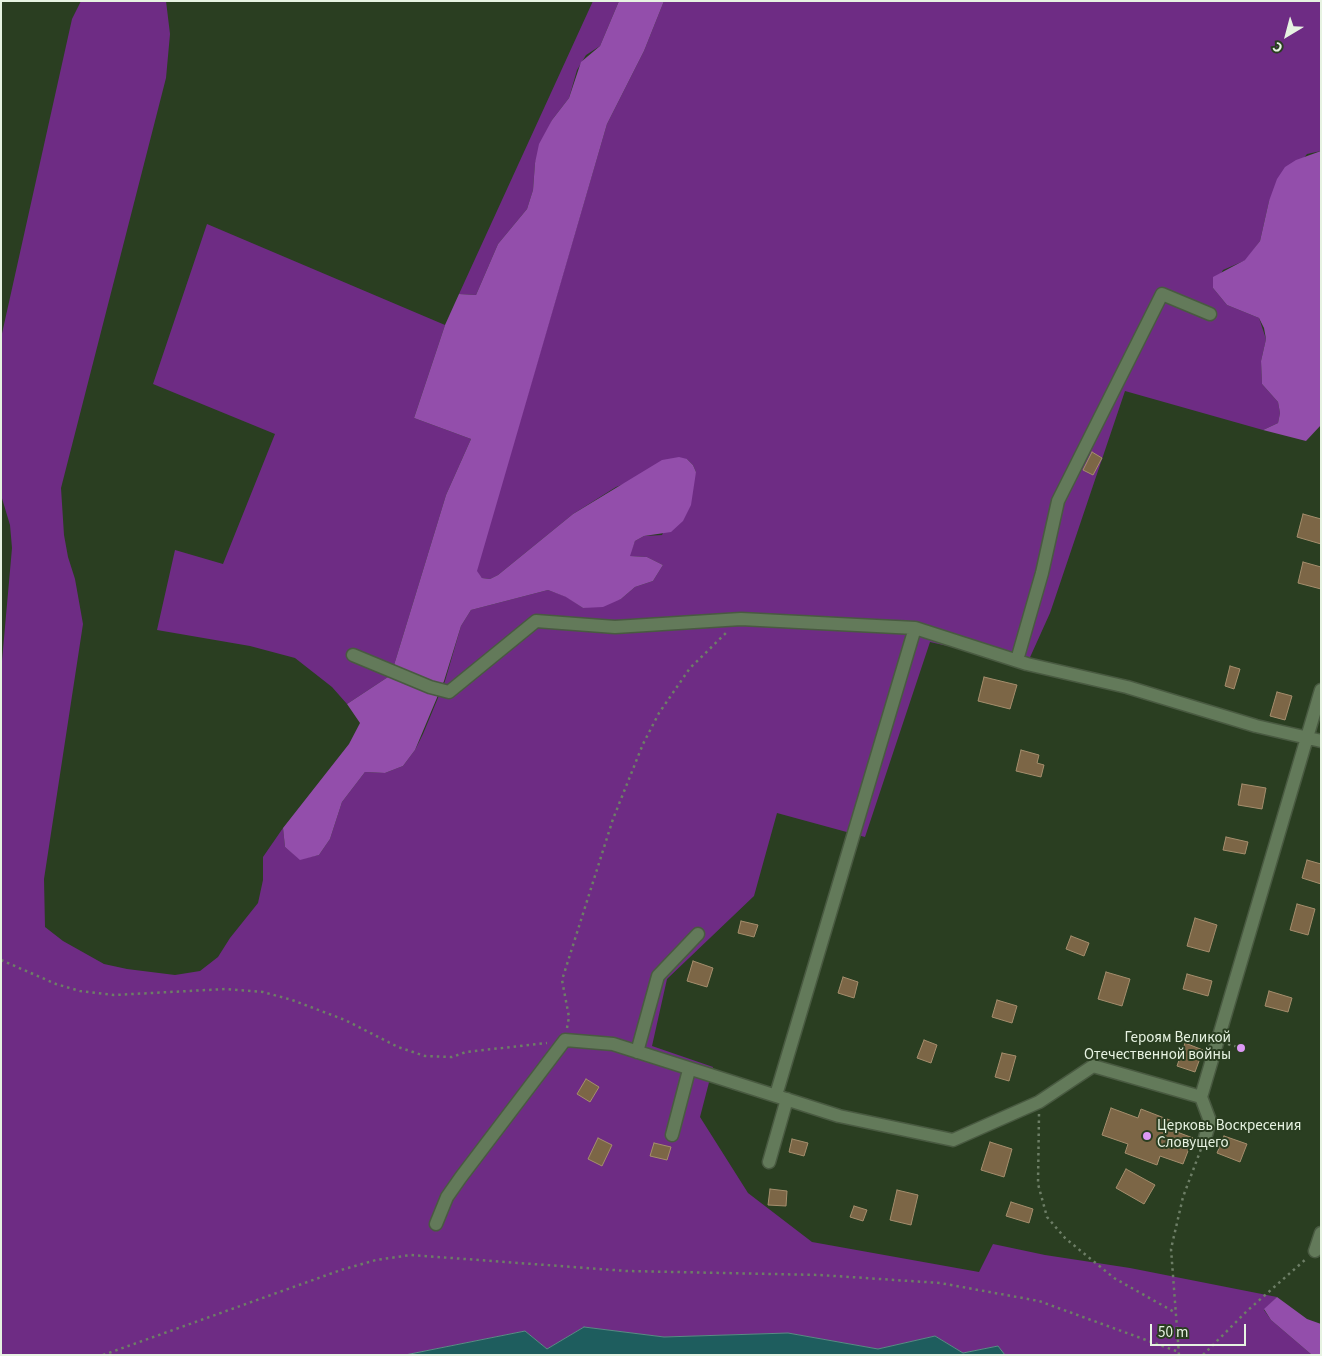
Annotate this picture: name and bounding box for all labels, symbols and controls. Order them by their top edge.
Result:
north arrow [1262,10,1312,60]
text: С [1269,37,1287,57]
place label: Героям Великой Отечественной войны [1084,1030,1231,1065]
marker: Героям Великой Отечественной войны [1235,1042,1247,1054]
place label: Церковь Воскресения Словущего [1157,1118,1301,1153]
marker: Церковь Воскресения Словущего [1141,1130,1153,1142]
scale bar [1152,1314,1248,1346]
text: 50 m [1158,1322,1188,1343]

